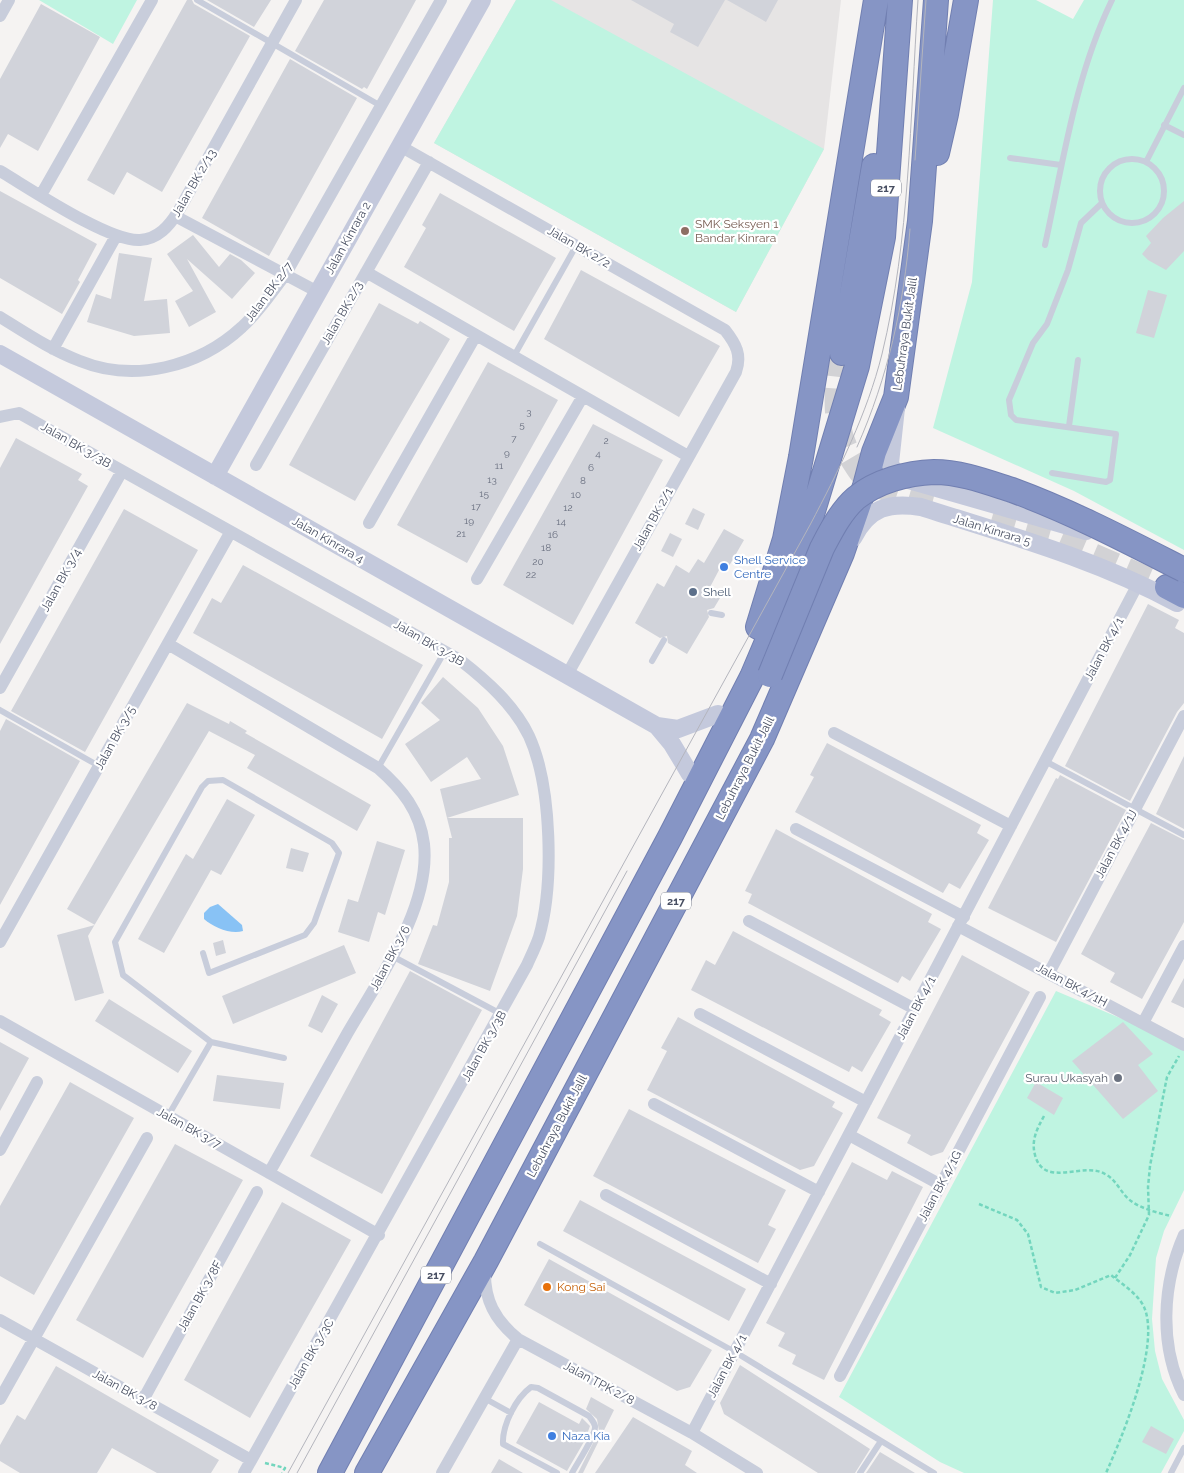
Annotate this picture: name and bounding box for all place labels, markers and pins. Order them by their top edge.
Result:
place label: SMK Seksyen 1 Bandar Kinrara [695,217,778,245]
marker: SMK Seksyen 1 Bandar Kinrara [679,225,691,237]
place label: Shell Service Centre [734,553,806,581]
marker: Shell Service Centre [718,561,730,573]
place label: Shell [703,585,732,599]
marker: Shell [687,586,699,598]
place label: Surau Ukasyah [1025,1071,1108,1085]
marker: Surau Ukasyah [1112,1072,1124,1084]
place label: Kong Sai [557,1280,605,1294]
marker: Kong Sai [541,1281,553,1293]
place label: Naza Kia [562,1429,610,1443]
marker: Naza Kia [546,1430,558,1442]

